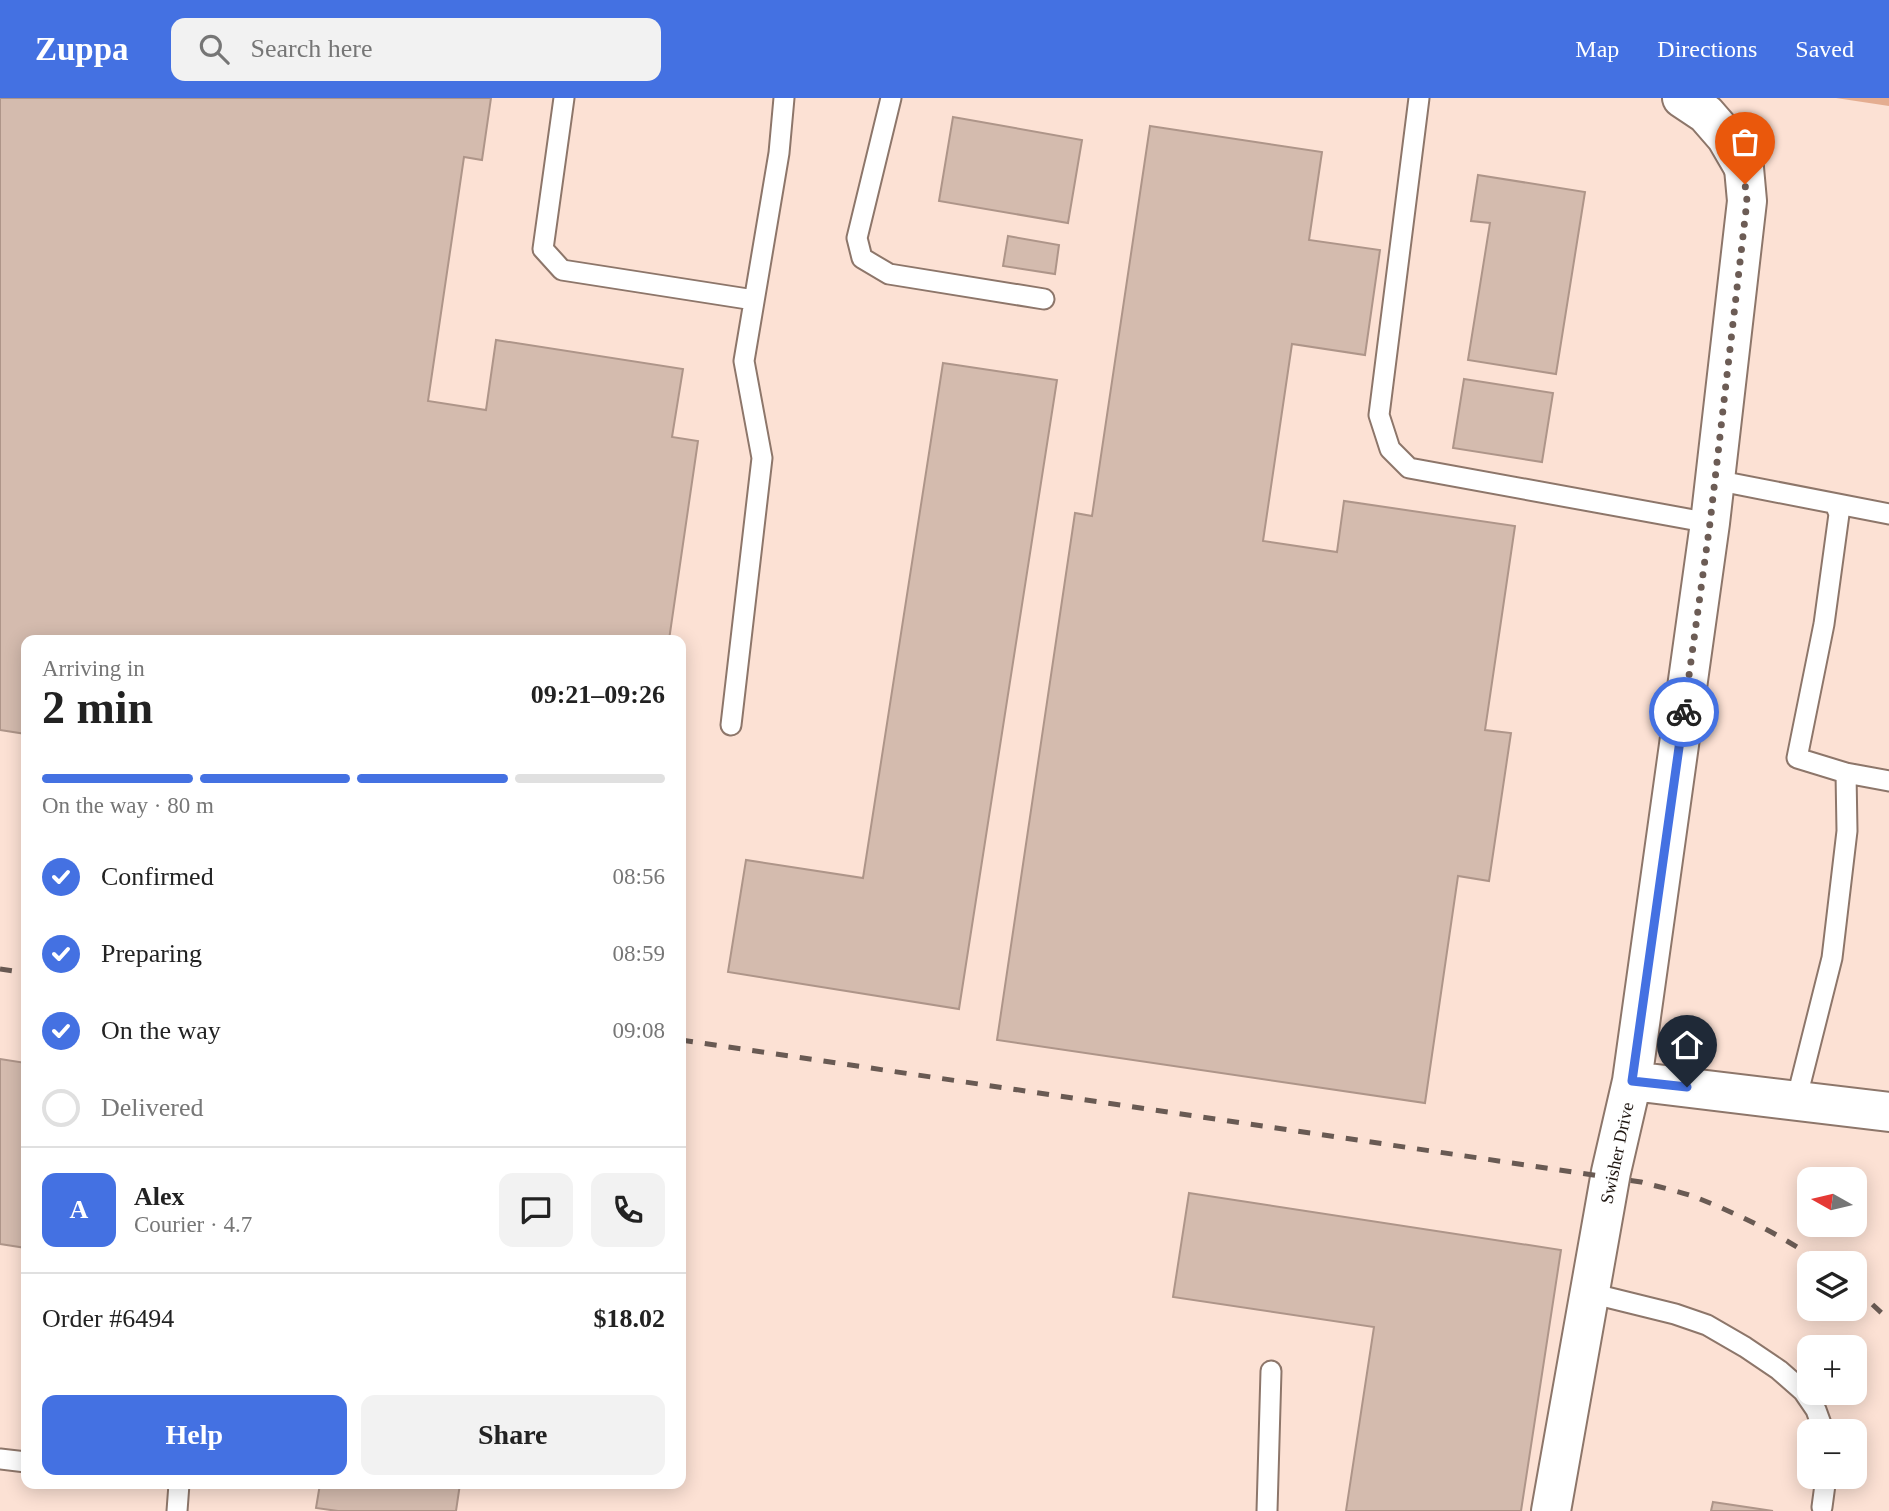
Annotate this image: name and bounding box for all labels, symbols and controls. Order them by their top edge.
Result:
search box [171,18,661,81]
icon: search [195,30,233,68]
text: Zuppa [35,31,129,67]
text: Search here [251,34,373,63]
text: Map [1575,36,1619,62]
text: Directions [1657,36,1757,62]
text: Saved [1795,36,1854,62]
pin [1715,112,1775,184]
icon: bag [1726,123,1764,161]
text: Arriving in [42,656,145,681]
courier [1649,677,1719,747]
text: 09:21–09:26 [531,680,665,709]
text: 2 min [42,682,153,733]
icon: bike [1665,693,1703,731]
text: On the way · 80 m [42,793,214,818]
icon: check [42,858,80,896]
text: Confirmed [101,862,214,891]
text: 08:56 [613,864,665,889]
icon: check [42,935,80,973]
text: Preparing [101,939,202,968]
text: 08:59 [613,941,665,966]
icon: check [42,1012,80,1050]
pin [1657,1015,1717,1087]
text: On the way [101,1016,221,1045]
text: 09:08 [613,1018,665,1043]
icon: home [1668,1026,1706,1064]
text: Delivered [101,1093,204,1122]
street label: Swisher Drive [1596,1100,1638,1206]
north arrow [1797,1167,1867,1237]
map controls [1797,1167,1867,1489]
button: chat [499,1173,573,1247]
button: phone [591,1173,665,1247]
text: Alex [134,1182,185,1211]
text: A [70,1195,88,1224]
text: Courier · 4.7 [134,1212,252,1237]
button: layers [1797,1251,1867,1321]
text: Order #6494 [42,1304,174,1333]
text: $18.02 [594,1304,665,1333]
button: + [1797,1335,1867,1405]
button: Help [42,1395,347,1475]
button: Share [361,1395,665,1475]
button: − [1797,1419,1867,1489]

